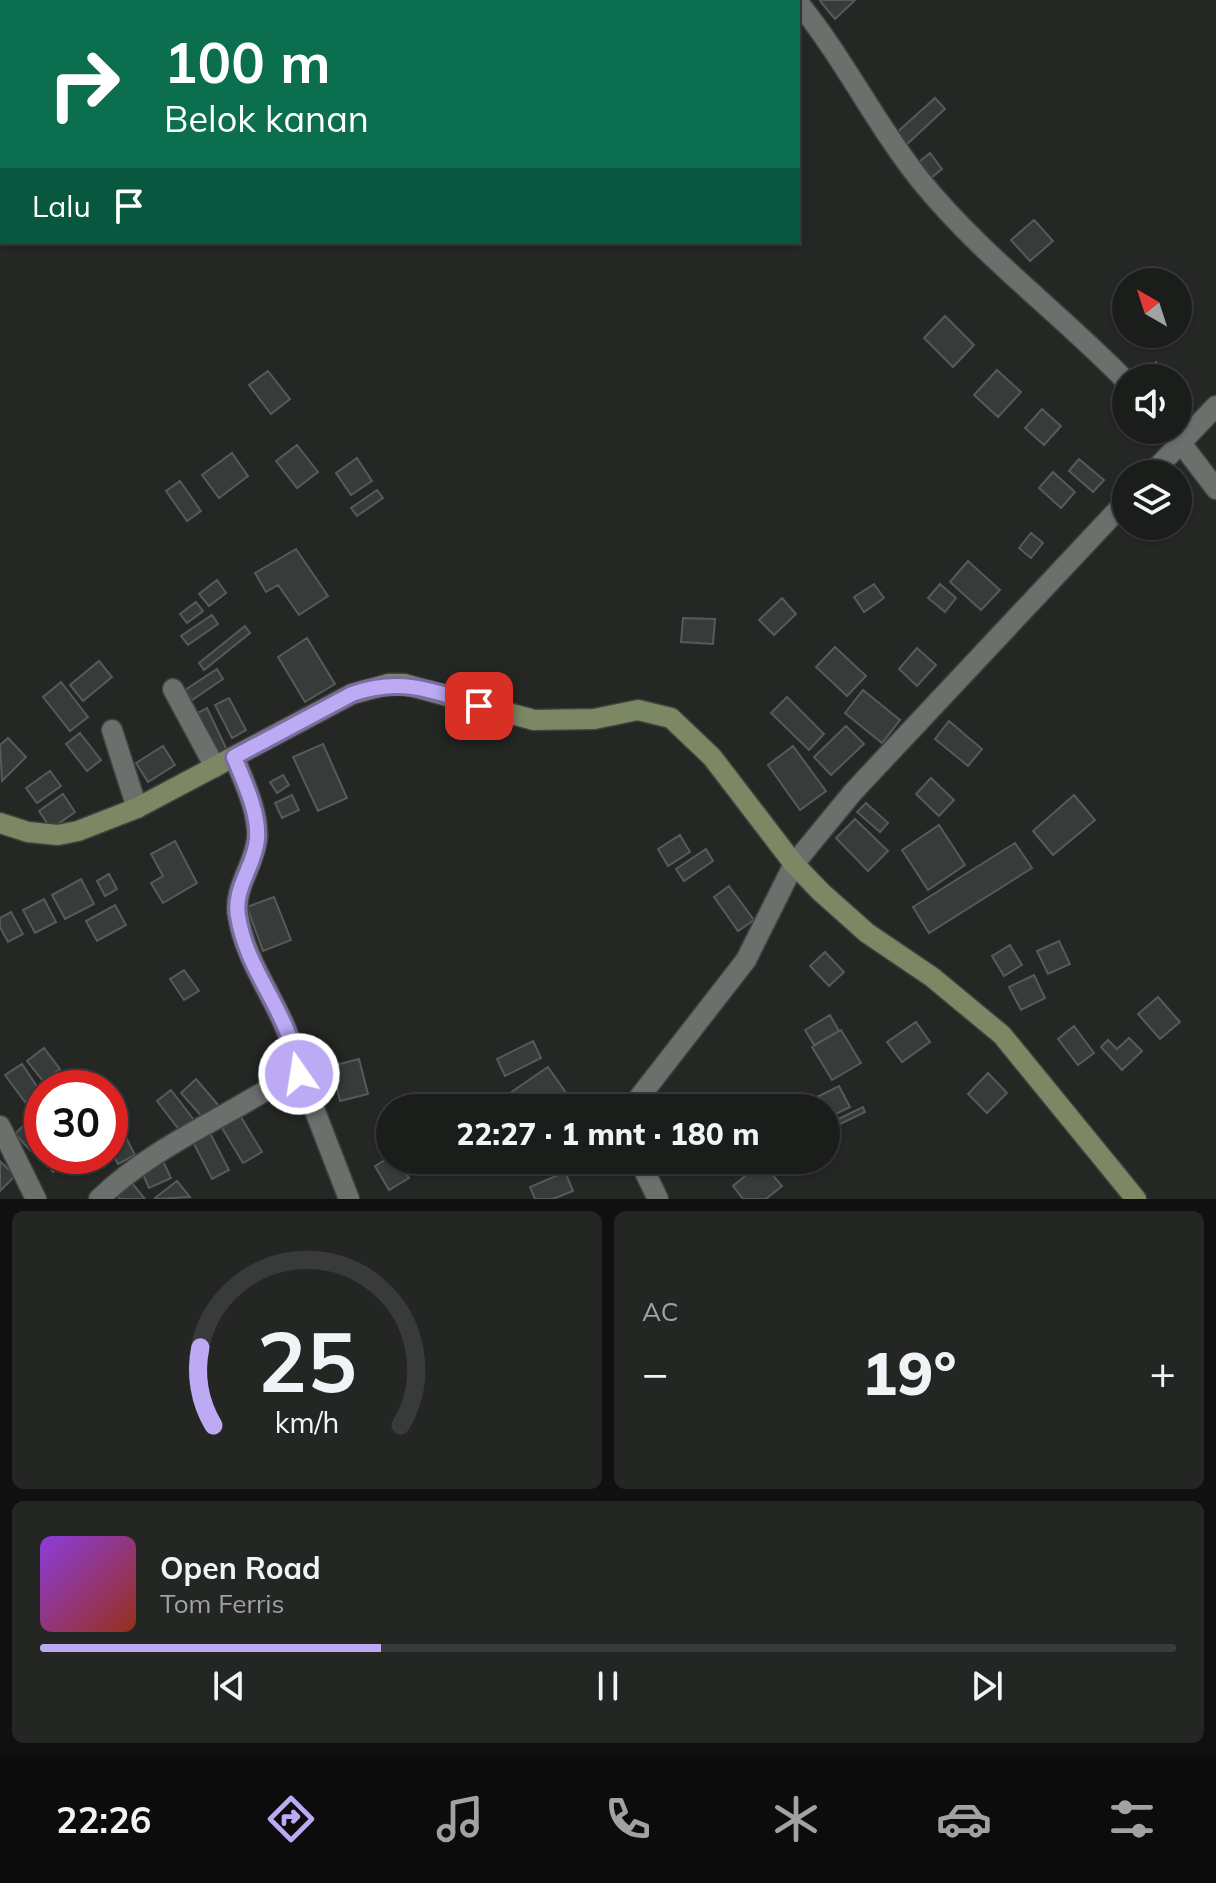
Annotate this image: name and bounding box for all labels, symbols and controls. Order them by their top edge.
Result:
text: 100 m [164,27,331,97]
icon: right [32,32,136,136]
text: Belok kanan [164,96,369,141]
icon: arrive [107,184,151,228]
text: Lalu [32,187,91,225]
north arrow [1112,268,1192,348]
map controls [1112,268,1192,540]
button: sound [1112,364,1192,444]
button: layers [1112,460,1192,540]
pin [445,672,513,740]
icon: arrive [457,684,501,728]
position arrow [257,1032,341,1116]
speed limit sign: 30 [24,1070,128,1174]
text: 22:27 · 1 mnt · 180 m [456,1115,760,1153]
text: AC [642,1295,679,1328]
text: 25 [257,1308,357,1413]
text: 19° [861,1335,957,1410]
text: − [642,1345,668,1400]
text: + [1150,1345,1176,1400]
text: km/h [275,1404,339,1440]
text: Open Road [160,1549,321,1587]
text: Tom Ferris [160,1587,284,1620]
icon: previous [207,1664,251,1708]
icon: pause [586,1664,630,1708]
icon: next [965,1664,1009,1708]
icon: directions [263,1791,319,1847]
icon: music [432,1791,488,1847]
icon: phone [600,1791,656,1847]
icon: climate [768,1791,824,1847]
icon: car [936,1791,992,1847]
icon: filters [1104,1791,1160,1847]
text: 22:26 [56,1797,151,1842]

